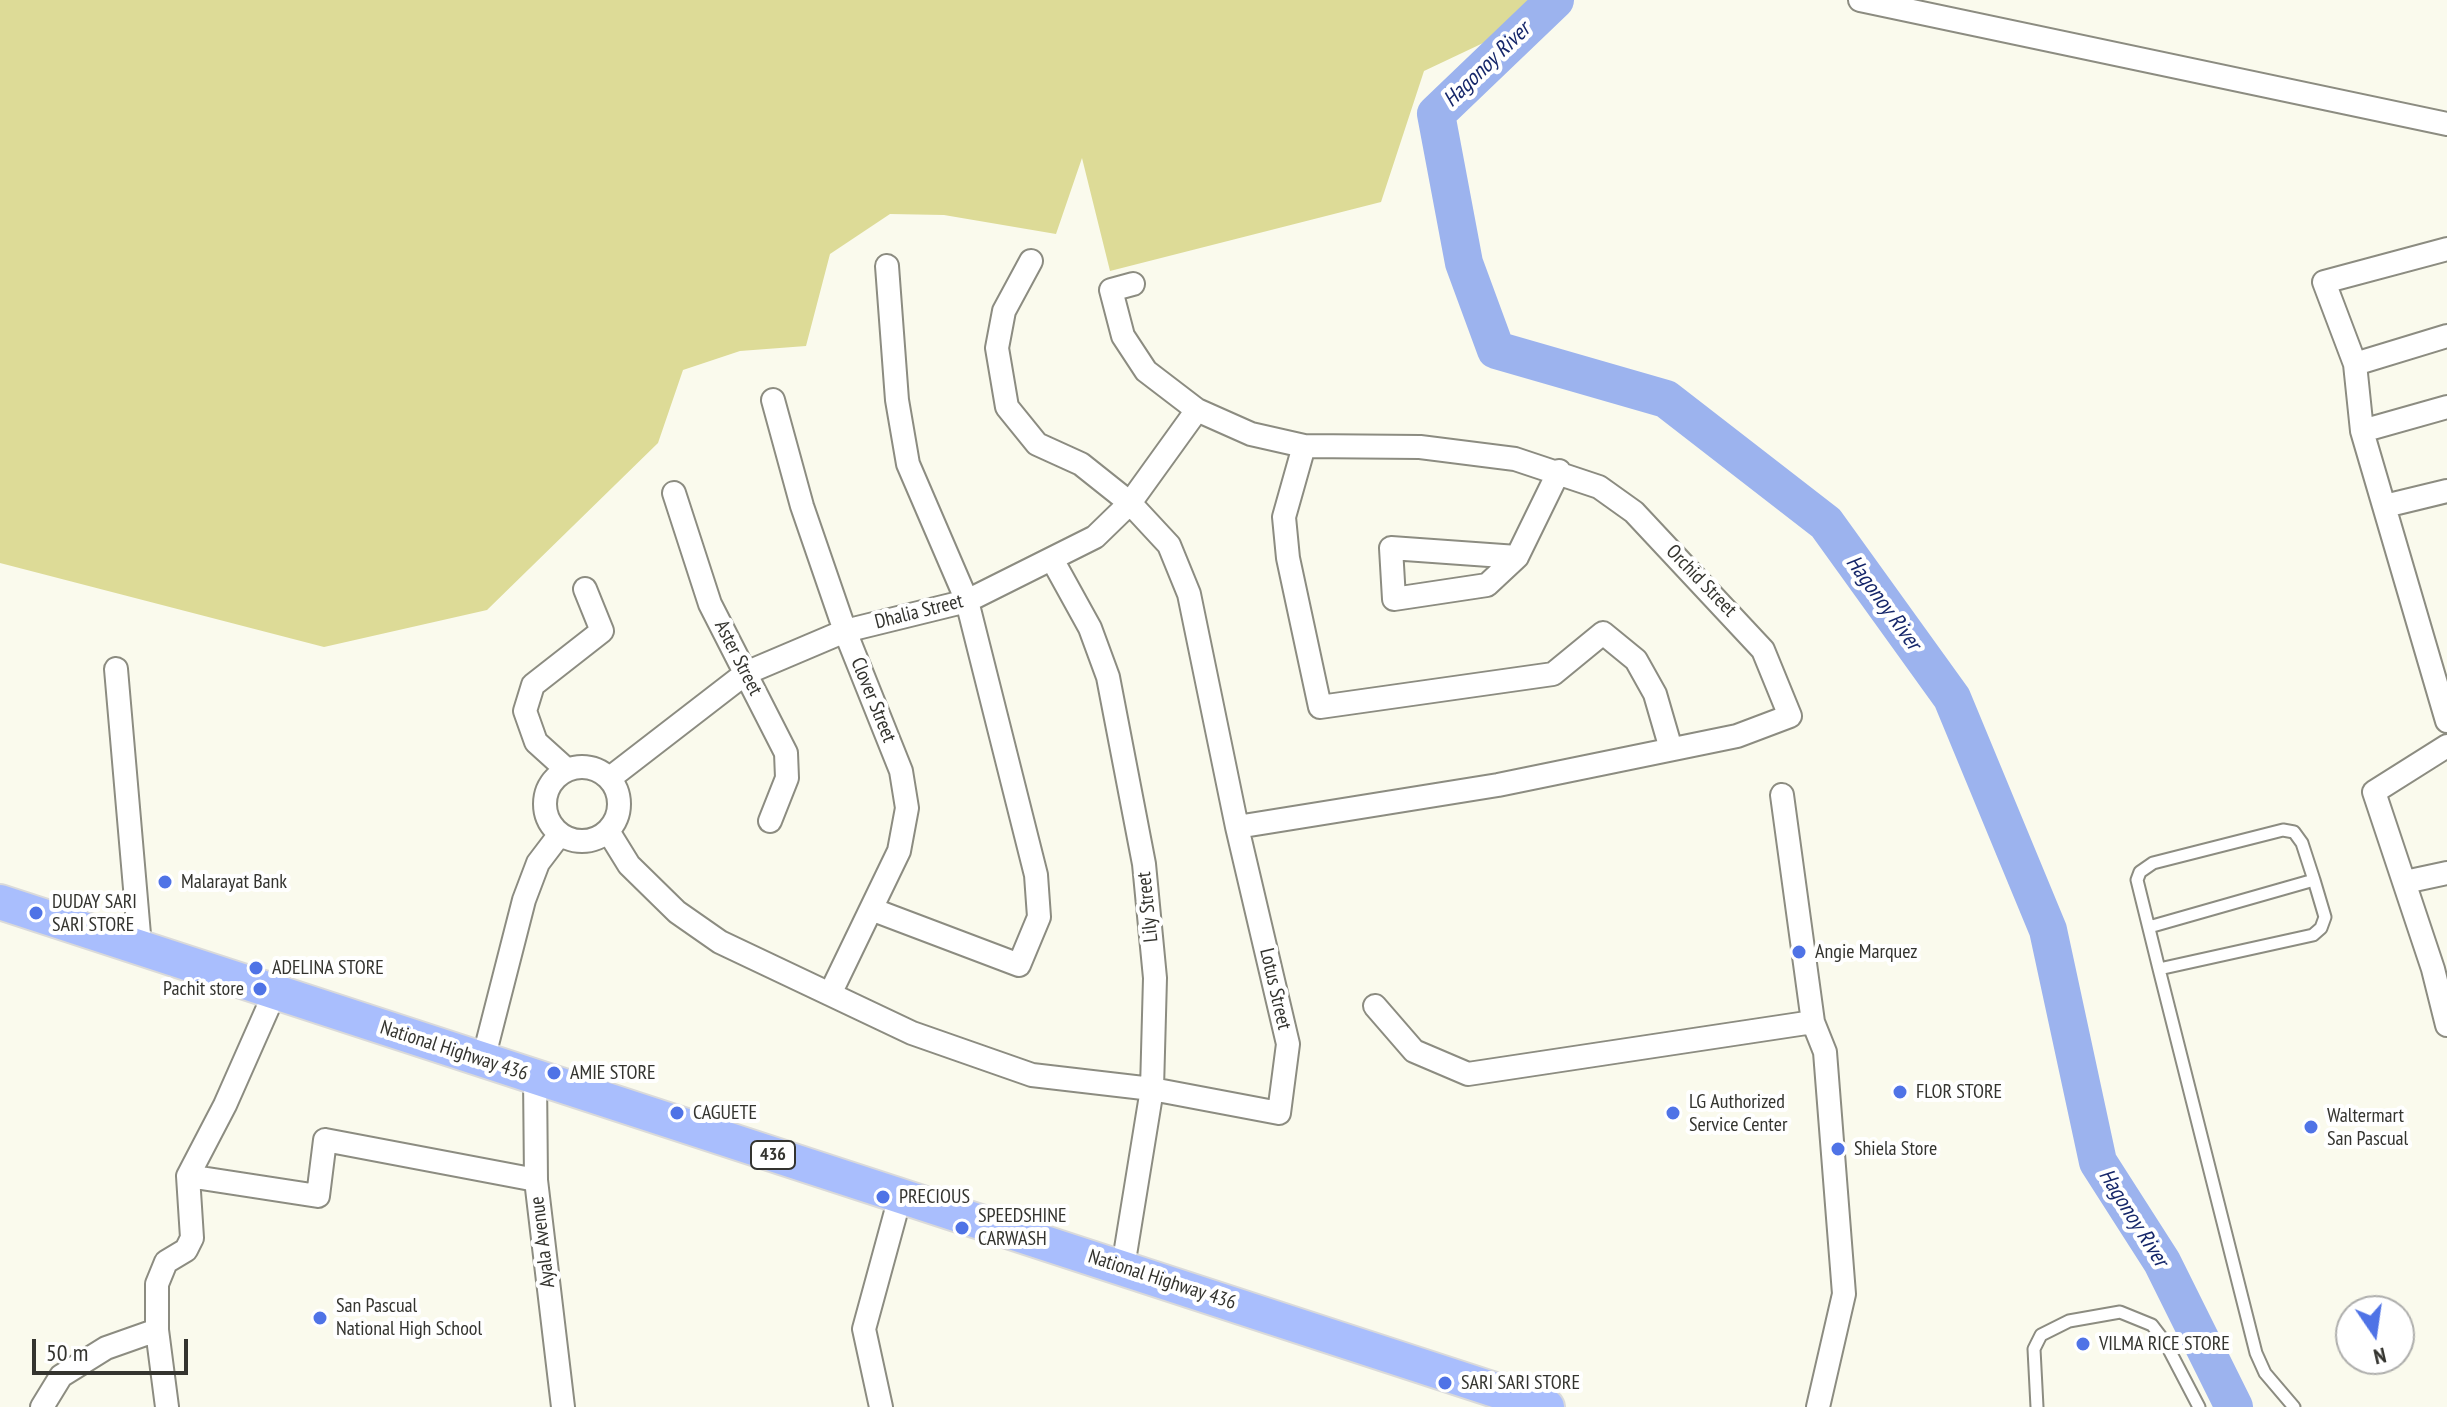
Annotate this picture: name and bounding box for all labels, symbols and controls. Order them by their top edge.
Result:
water label: Hagonoy River [1438,17,1536,113]
street label: Orchid Street [1661,540,1741,622]
water label: Hagonoy River [1840,551,1926,655]
street label: Dhalia Street [872,589,966,635]
street label: Aster Street [709,616,767,700]
street label: Clover Street [845,654,901,746]
place label: Malarayat Bank [181,870,287,894]
street label: Lily Street [1132,871,1164,943]
marker: Malarayat Bank [156,873,174,891]
place label: DUDAY SARI SARI STORE [52,890,137,937]
marker: DUDAY SARI SARI STORE [27,904,45,922]
place label: Angie Marquez [1815,940,1918,964]
marker: Angie Marquez [1790,943,1808,961]
street label: Lotus Street [1254,946,1296,1032]
place label: ADELINA STORE [272,956,384,980]
marker: ADELINA STORE [247,959,265,977]
place label: Pachit store [163,977,244,1001]
marker: Pachit store [251,980,269,998]
street label: National Highway 436 [377,1016,531,1086]
place label: AMIE STORE [570,1061,656,1085]
marker: AMIE STORE [545,1064,563,1082]
place label: FLOR STORE [1916,1080,2002,1104]
marker: FLOR STORE [1891,1083,1909,1101]
place label: LG Authorized Service Center [1689,1090,1787,1137]
place label: CAGUETE [693,1101,757,1125]
marker: CAGUETE [668,1104,686,1122]
marker: LG Authorized Service Center [1664,1104,1682,1122]
place label: Waltermart San Pascual [2327,1104,2408,1151]
marker: Waltermart San Pascual [2302,1118,2320,1136]
place label: Shiela Store [1854,1137,1937,1161]
marker: Shiela Store [1829,1140,1847,1158]
road number: 436 [751,1141,795,1169]
water label: Hagonoy River [2093,1164,2173,1272]
place label: PRECIOUS [899,1185,970,1209]
marker: PRECIOUS [874,1188,892,1206]
street label: Ayala Avenue [525,1195,561,1289]
place label: SPEEDSHINE CARWASH [978,1204,1067,1251]
marker: SPEEDSHINE CARWASH [953,1219,971,1237]
street label: National Highway 436 [1085,1245,1239,1315]
place label: San Pascual National High School [336,1294,482,1341]
north arrow [2335,1295,2415,1375]
marker: San Pascual National High School [311,1309,329,1327]
scale bar [36,1323,192,1373]
place label: VILMA RICE STORE [2099,1332,2230,1356]
marker: VILMA RICE STORE [2074,1335,2092,1353]
text: 50 m [46,1337,88,1368]
text: N [2371,1341,2389,1371]
place label: SARI SARI STORE [1461,1371,1580,1395]
marker: SARI SARI STORE [1436,1374,1454,1392]

